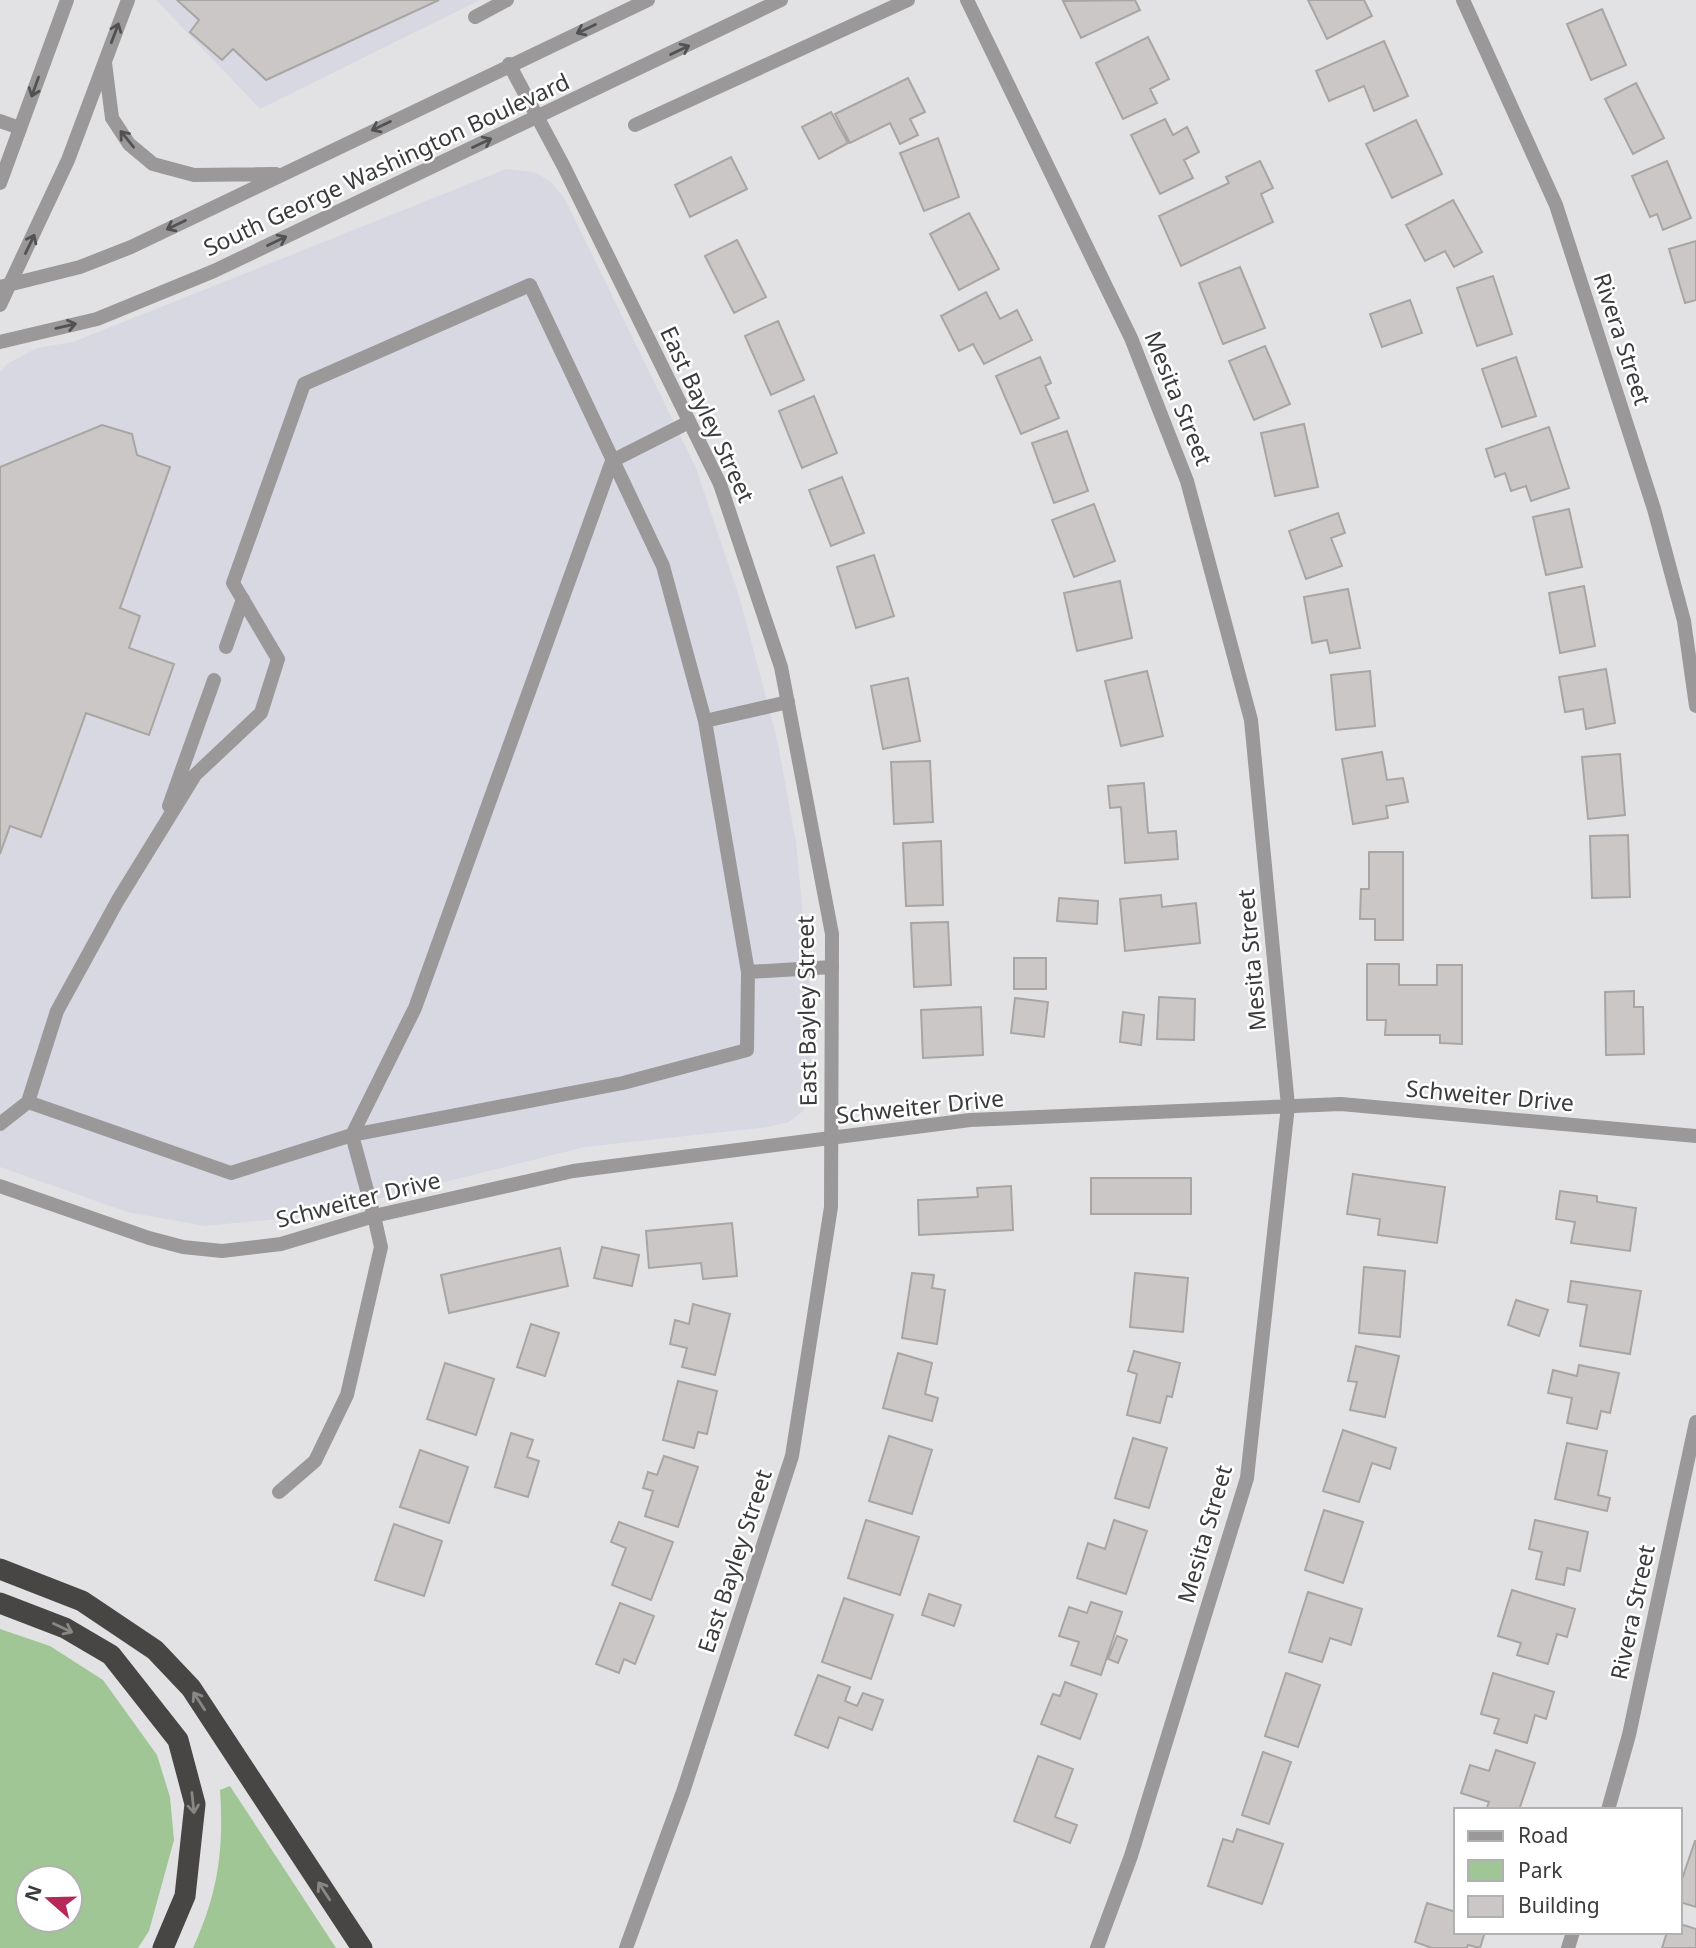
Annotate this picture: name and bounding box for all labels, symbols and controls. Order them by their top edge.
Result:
one-way arrow [110,23,123,45]
one-way arrow [576,23,597,36]
one-way arrow [669,42,690,55]
street label: South George Washington Boulevard [198,65,574,263]
one-way arrow [28,76,40,98]
one-way arrow [371,120,392,134]
one-way arrow [119,130,134,148]
one-way arrow [471,136,492,150]
one-way arrow [166,219,187,232]
one-way arrow [24,234,38,255]
one-way arrow [266,234,287,247]
street label: Rivera Street [1587,269,1659,409]
one-way arrow [54,319,77,333]
street label: East Bayley Street [653,321,763,507]
street label: Mesita Street [1138,326,1220,470]
street label: Mesita Street [1229,888,1273,1032]
street label: East Bayley Street [788,915,824,1107]
street label: Schweiter Drive [1405,1072,1575,1118]
street label: Schweiter Drive [835,1081,1005,1131]
street label: Schweiter Drive [272,1163,444,1235]
street label: Mesita Street [1169,1461,1239,1607]
street label: East Bayley Street [689,1465,779,1657]
street label: Rivera Street [1602,1542,1662,1682]
one-way arrow [52,1622,73,1636]
one-way arrow [192,1692,207,1711]
one-way arrow [186,1791,199,1814]
legend [1454,1808,1682,1934]
text: Road [1518,1821,1568,1849]
text: Park [1518,1856,1563,1884]
north arrow [14,1864,84,1934]
text: N [18,1881,48,1905]
one-way arrow [317,1882,332,1901]
text: Building [1518,1891,1600,1919]

